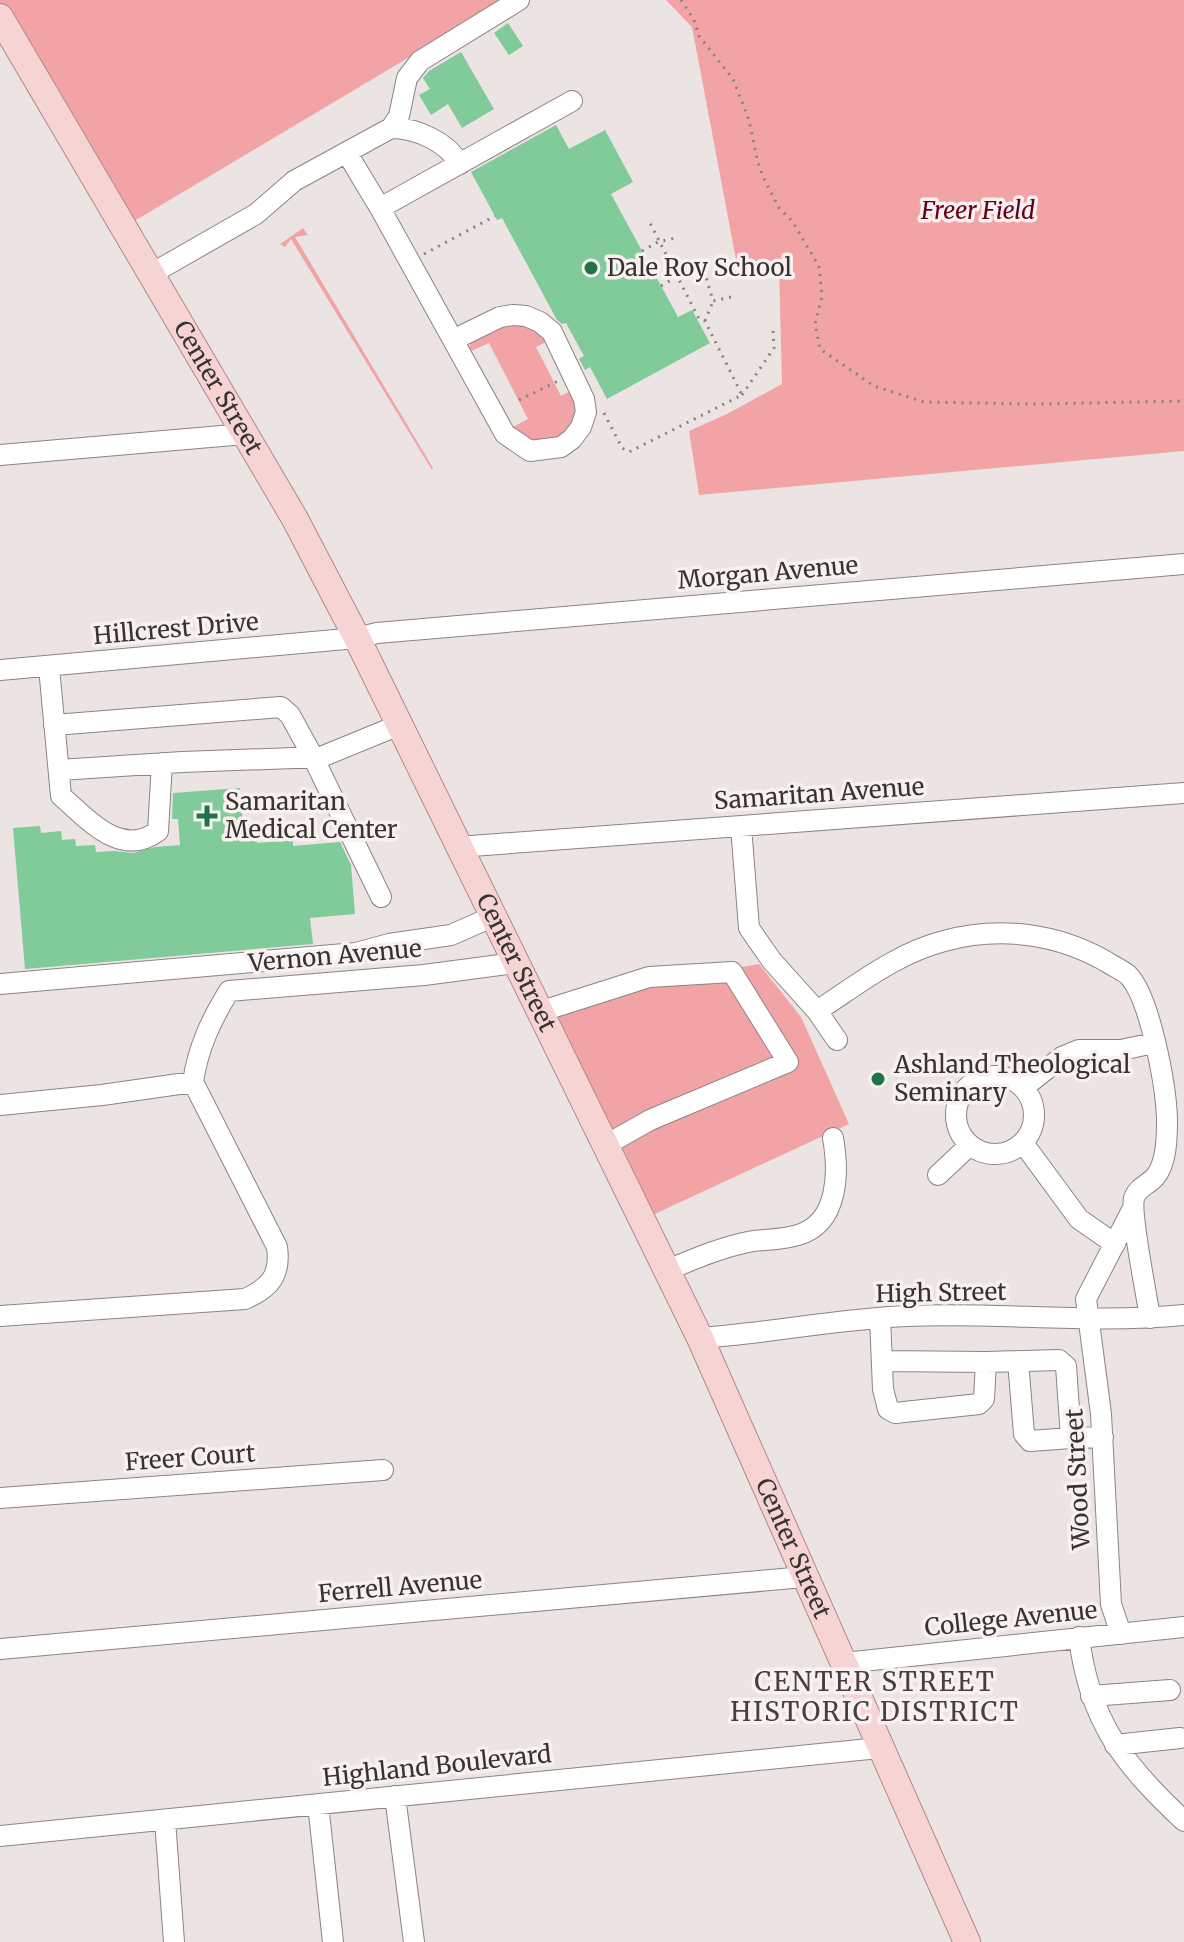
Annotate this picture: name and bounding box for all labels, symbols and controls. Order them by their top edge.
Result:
park label: Freer Field [920,195,1035,226]
place label: Dale Roy School [607,252,792,283]
marker: Dale Roy School [582,259,600,277]
street label: Center Street [167,315,270,461]
street label: Morgan Avenue [677,549,859,596]
street label: Hillcrest Drive [92,606,260,651]
street label: Samaritan Avenue [713,771,925,816]
place label: Samaritan Medical Center [225,786,398,845]
marker: Samaritan Medical Center [196,805,218,827]
street label: Center Street [470,888,564,1037]
street label: Vernon Avenue [246,932,423,979]
place label: Ashland Theological Seminary [893,1049,1130,1108]
marker: Ashland Theological Seminary [869,1070,887,1088]
street label: High Street [875,1276,1007,1309]
street label: Wood Street [1058,1407,1097,1551]
street label: Freer Court [124,1437,257,1478]
street label: Center Street [749,1473,838,1624]
street label: Ferrell Avenue [317,1564,483,1609]
street label: College Avenue [923,1594,1099,1643]
district label: CENTER STREET HISTORIC DISTRICT [730,1665,1020,1728]
street label: Highland Boulevard [321,1738,553,1793]

